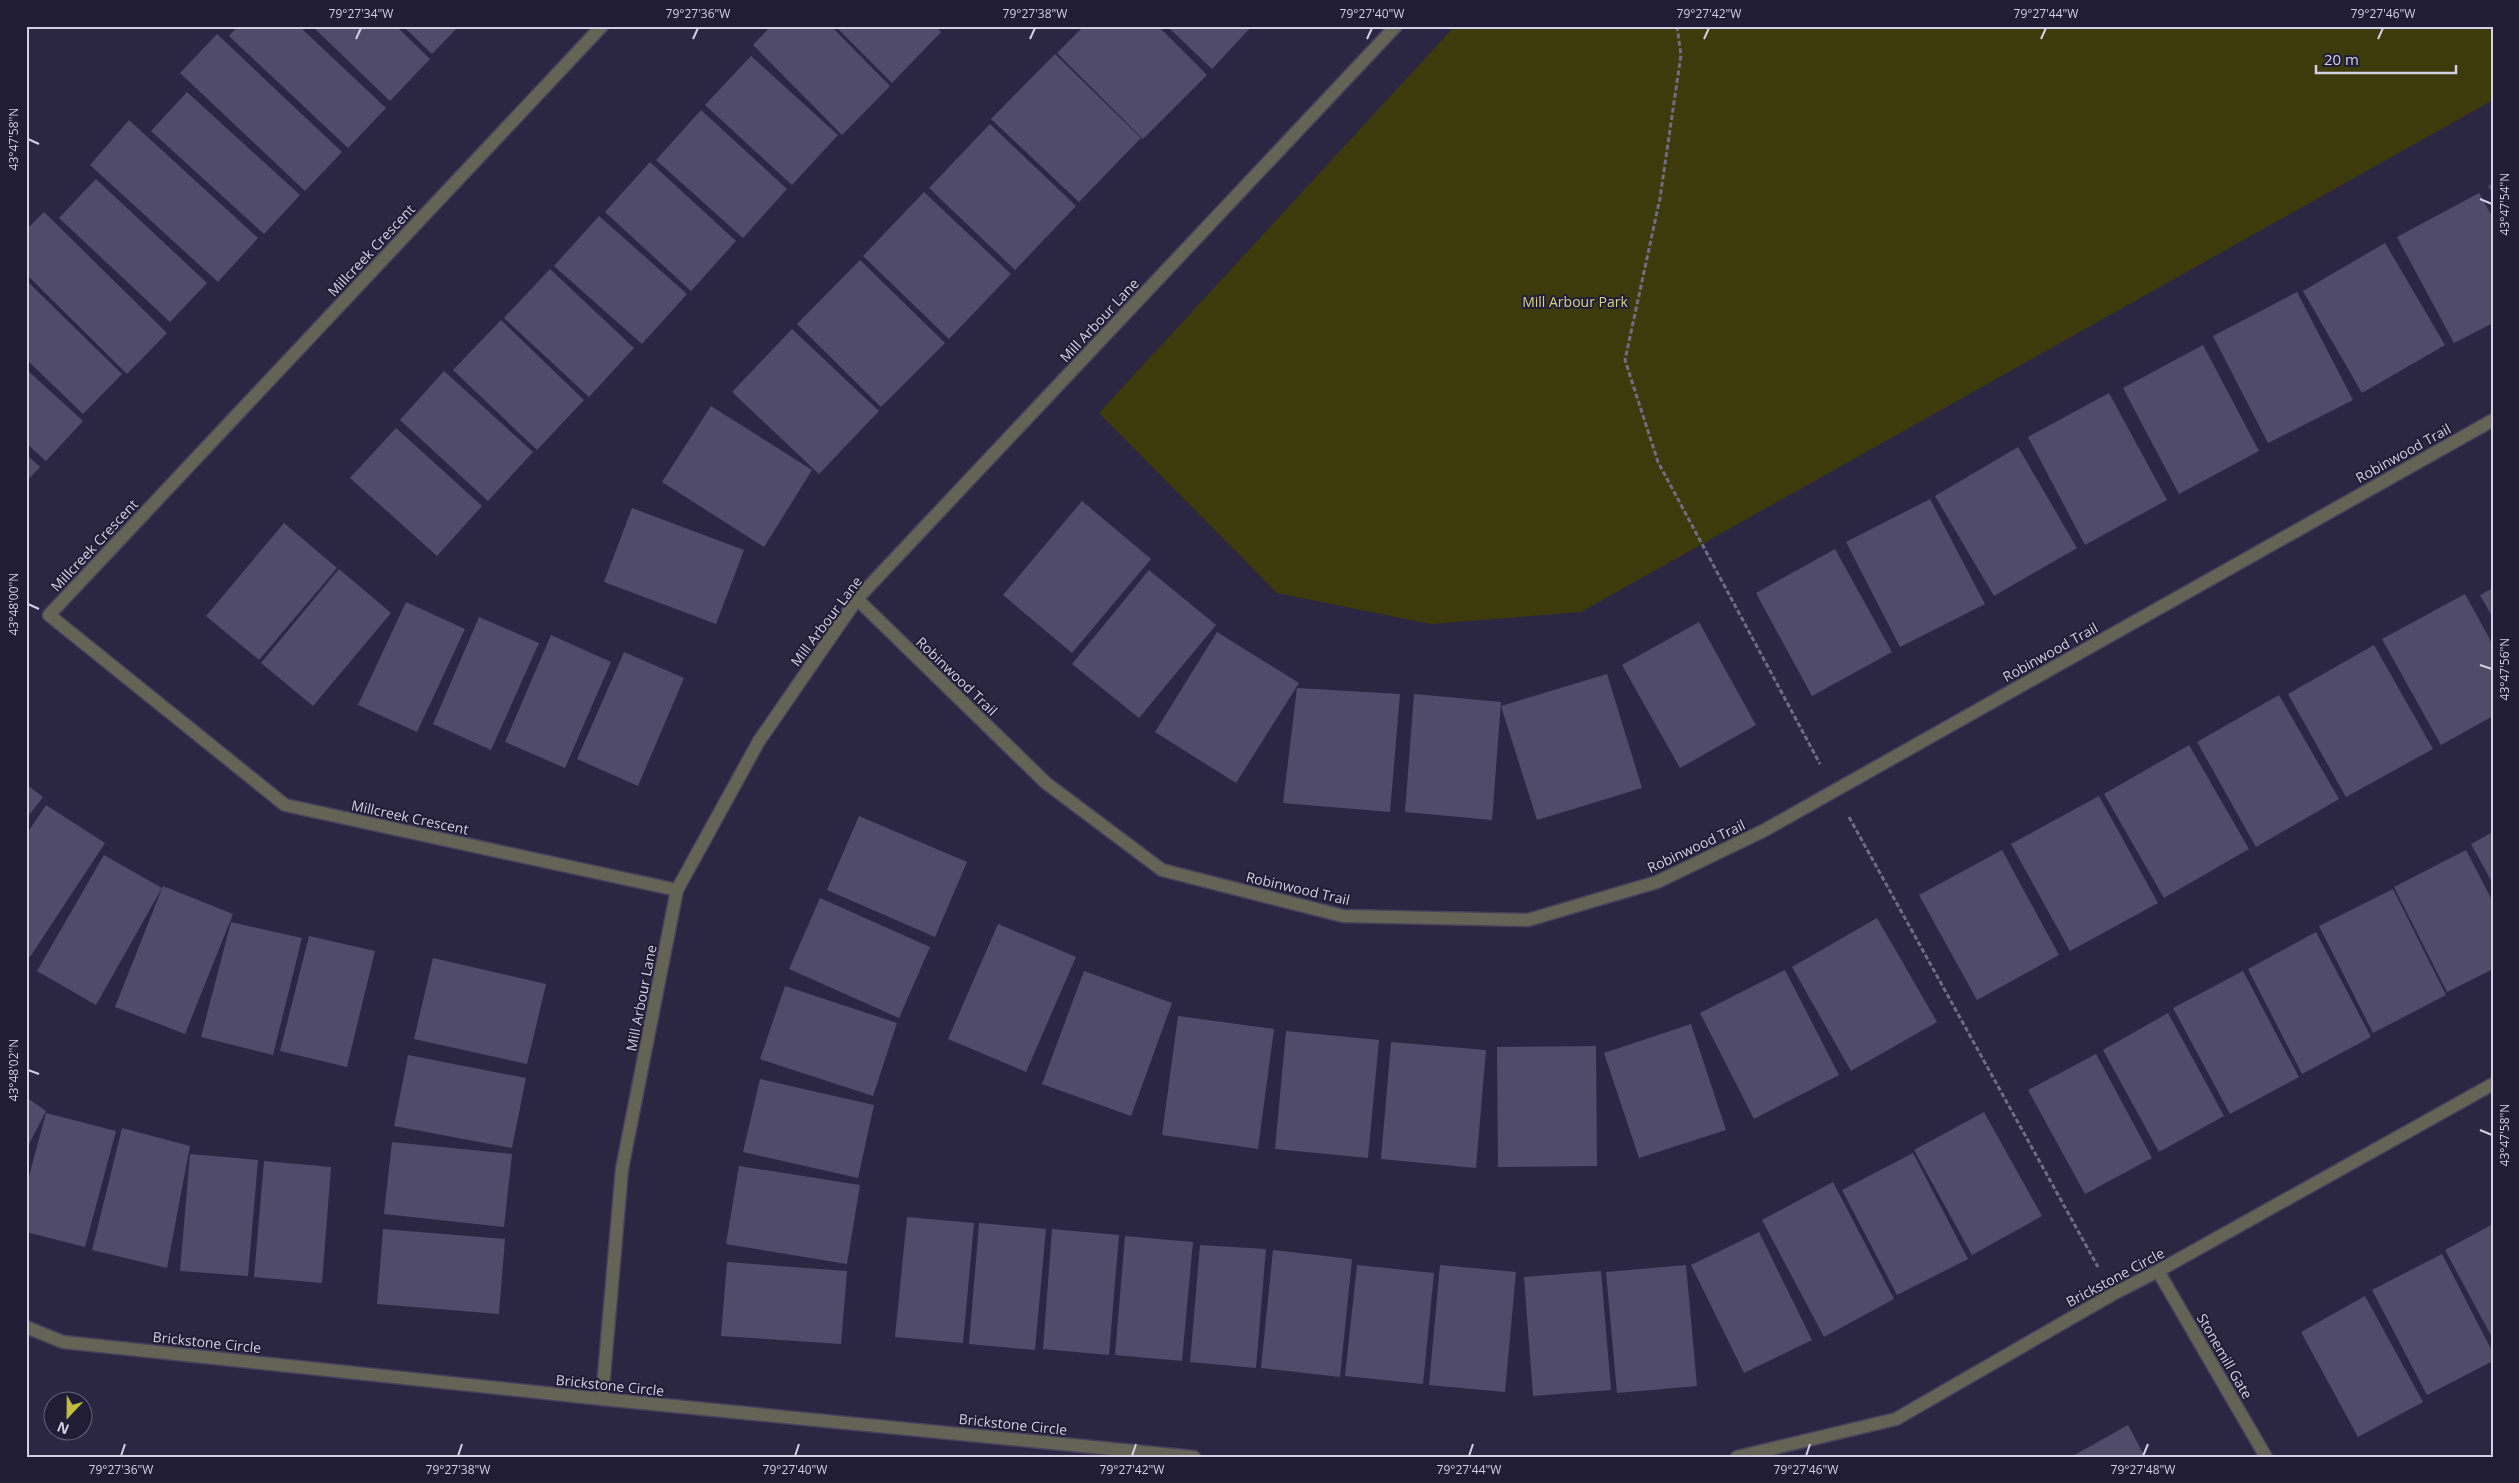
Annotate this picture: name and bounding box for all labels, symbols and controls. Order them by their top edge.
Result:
text: 79°27'34"W [329,5,393,22]
text: 79°27'36"W [666,5,730,22]
text: 79°27'38"W [1003,5,1067,22]
text: 79°27'40"W [1340,5,1404,22]
text: 79°27'42"W [1677,5,1741,22]
text: 79°27'44"W [2014,5,2078,22]
text: 79°27'46"W [2351,5,2415,22]
scale bar [2316,42,2456,74]
text: 20 m [2324,49,2359,69]
text: 43°47'58"N [5,108,22,170]
text: 43°47'54"N [2496,173,2513,235]
street label: Millcreek Crescent [323,200,419,300]
street label: Mill Arbour Lane [1055,274,1143,366]
park label: Mill Arbour Park [1522,292,1628,311]
street label: Robinwood Trail [2352,419,2454,487]
street label: Millcreek Crescent [46,495,142,595]
street label: Mill Arbour Lane [786,572,866,670]
text: 43°48'00"N [5,573,22,635]
street label: Robinwood Trail [1999,618,2101,686]
street label: Robinwood Trail [912,632,1002,720]
text: 43°47'56"N [2496,638,2513,700]
street label: Millcreek Crescent [350,795,470,839]
street label: Robinwood Trail [1644,815,1748,877]
street label: Robinwood Trail [1244,867,1352,909]
street label: Mill Arbour Lane [621,943,661,1053]
text: 43°48'02"N [5,1039,22,1101]
text: 43°47'58"N [2496,1104,2513,1166]
street label: Brickstone Circle [2063,1243,2168,1311]
street label: Stonemill Gate [2193,1310,2257,1402]
street label: Brickstone Circle [152,1327,262,1357]
street label: Brickstone Circle [555,1370,665,1400]
north arrow [42,1390,92,1440]
street label: Brickstone Circle [958,1409,1068,1439]
text: N [54,1418,72,1439]
text: 79°27'36"W [89,1461,153,1478]
text: 79°27'38"W [426,1461,490,1478]
text: 79°27'40"W [763,1461,827,1478]
text: 79°27'42"W [1100,1461,1164,1478]
text: 79°27'44"W [1437,1461,1501,1478]
text: 79°27'46"W [1774,1461,1838,1478]
text: 79°27'48"W [2111,1461,2175,1478]

